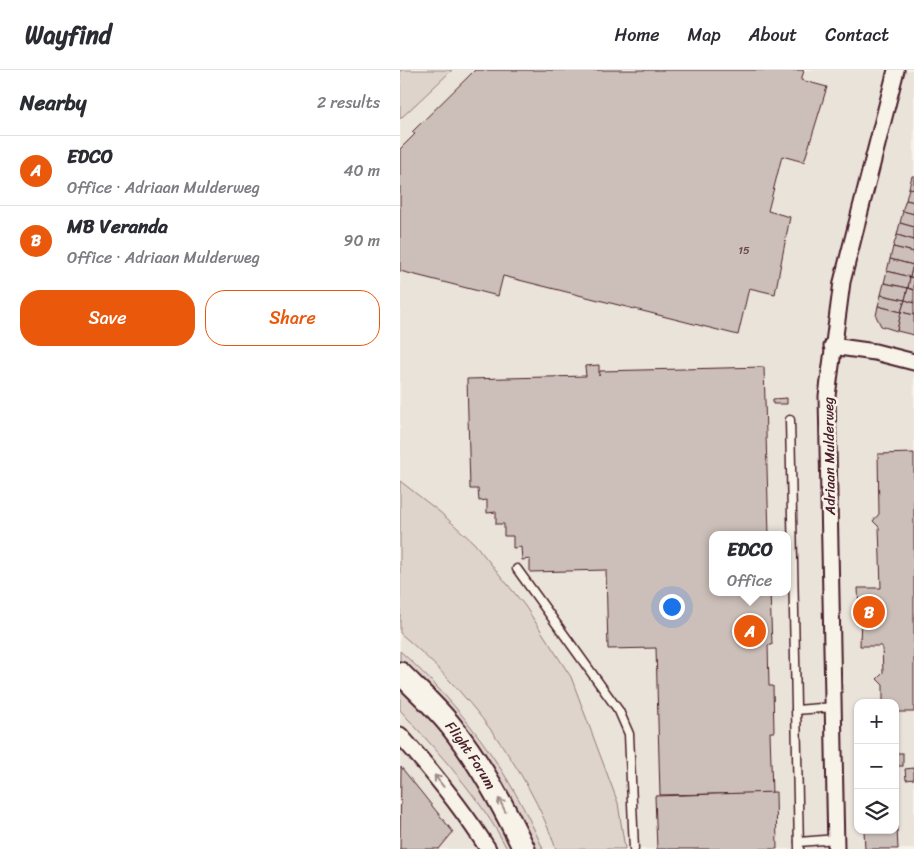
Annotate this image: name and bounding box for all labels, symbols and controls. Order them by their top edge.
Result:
text: Wayfind [25,14,111,56]
text: Home [615,19,660,51]
text: Map [688,19,721,51]
text: About [749,19,797,51]
text: Contact [825,19,889,51]
text: Nearby [20,84,86,122]
text: 2 results [317,88,380,117]
text: EDCO [67,140,113,173]
text: A [31,156,41,185]
text: 40 m [343,156,380,185]
text: Office · Adriaan Mulderweg [67,173,260,202]
text: MB Veranda [67,210,168,243]
text: B [31,226,41,255]
text: 90 m [344,226,380,255]
house number: 15 [738,241,750,260]
text: Office · Adriaan Mulderweg [67,243,260,272]
button: Save [20,290,195,346]
button: Share [205,290,380,346]
street label: Adriaan Mulderweg [816,397,843,516]
popup [709,531,791,596]
text: EDCO [727,533,773,566]
text: Office [727,566,772,595]
pin: B [853,593,885,631]
your location [659,594,685,620]
pin: A [734,612,766,650]
map controls [854,699,899,834]
button: + [854,699,899,744]
street label: Flight Forum [438,716,503,795]
button: − [854,744,899,789]
one-way arrow [434,775,445,788]
button: layers [854,789,899,834]
one-way arrow [497,798,506,813]

